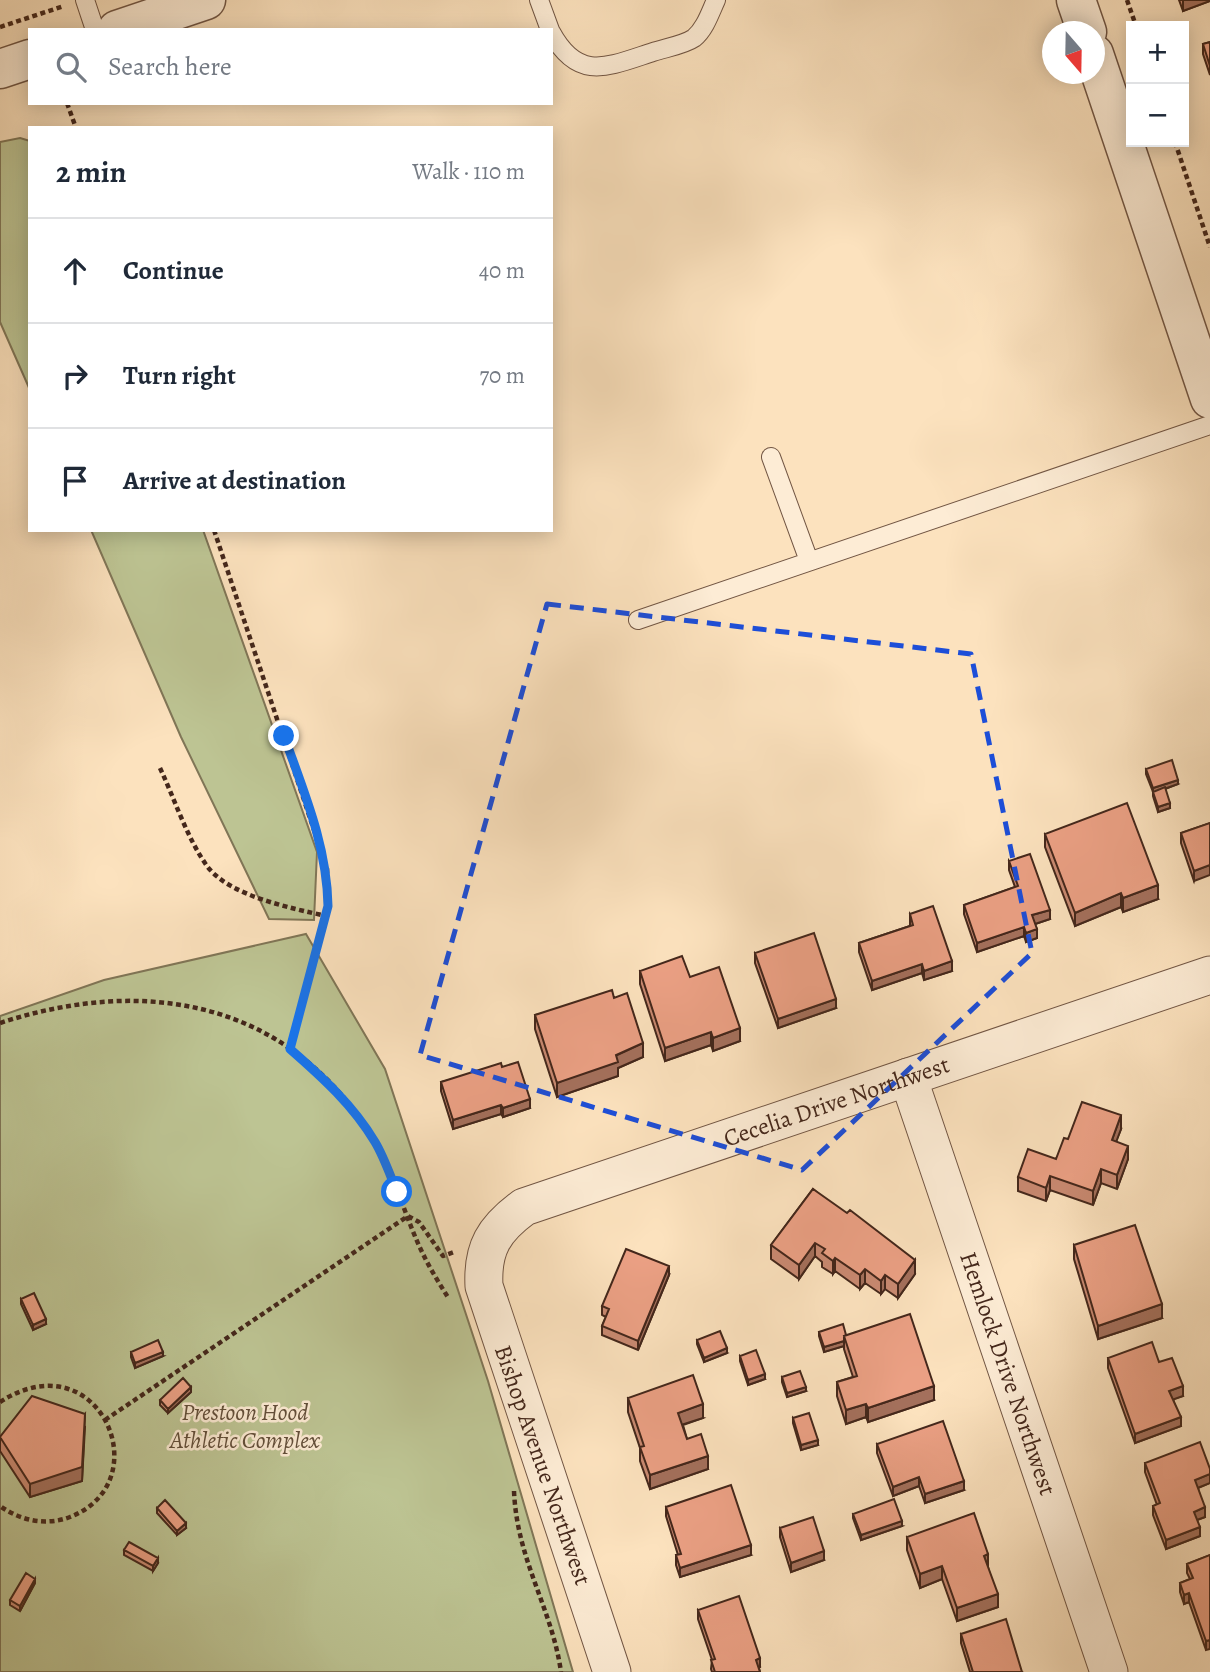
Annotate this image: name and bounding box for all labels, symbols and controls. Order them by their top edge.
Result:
north arrow [1042,21,1105,84]
map controls [1126,21,1189,147]
button: + [1126,21,1189,84]
search box [28,28,553,105]
icon: search [52,48,90,86]
text: Search here [108,49,232,84]
button: − [1126,84,1189,147]
text: 2 min [56,152,126,192]
text: Walk · 110 m [412,156,525,187]
icon: ahead [56,252,94,290]
text: Continue [123,253,224,288]
text: 40 m [479,255,525,286]
icon: right [56,357,94,395]
text: Turn right [123,358,236,393]
text: 70 m [479,360,525,391]
icon: arrive [56,462,94,500]
text: Arrive at destination [123,463,346,498]
route end [268,720,299,751]
street label: Cecelia Drive Northwest [719,1048,954,1154]
route start [381,1176,412,1207]
street label: Hemlock Drive Northwest [952,1248,1064,1499]
street label: Bishop Avenue Northwest [487,1341,599,1589]
park label: Prestoon Hood Athletic Complex [168,1396,321,1456]

